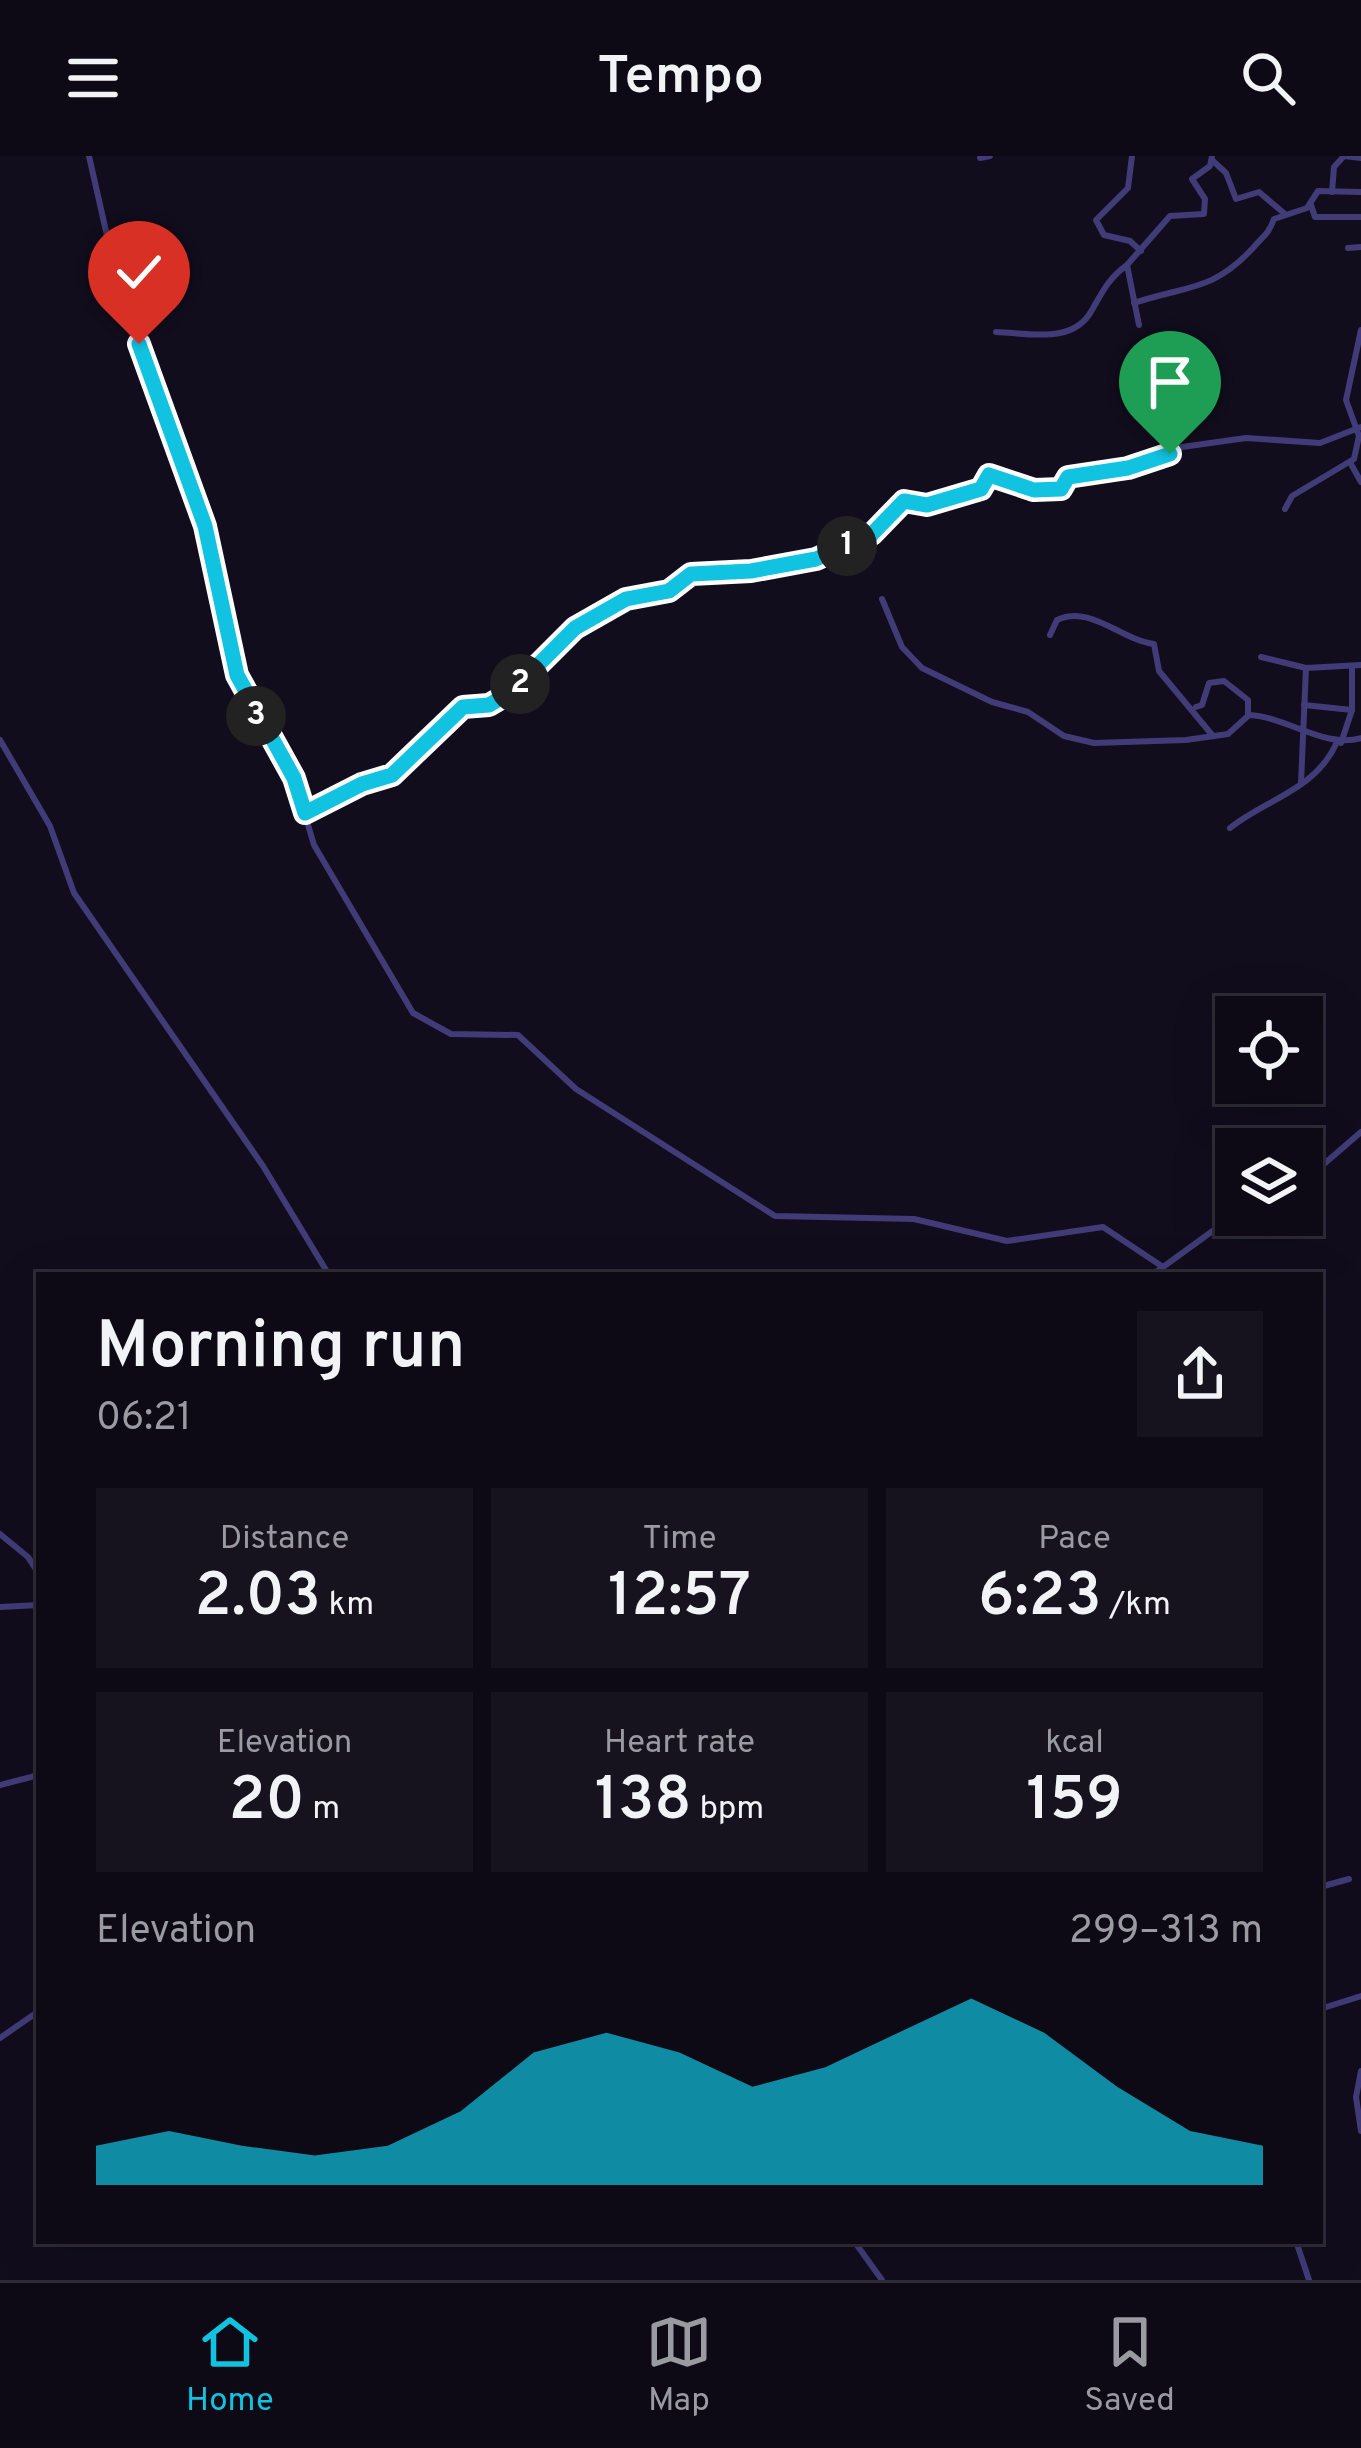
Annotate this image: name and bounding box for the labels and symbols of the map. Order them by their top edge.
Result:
pin [88,221,190,344]
pin [1119,331,1221,454]
pin: 1 [817,516,877,576]
pin: 2 [490,654,550,714]
pin: 3 [226,686,286,746]

